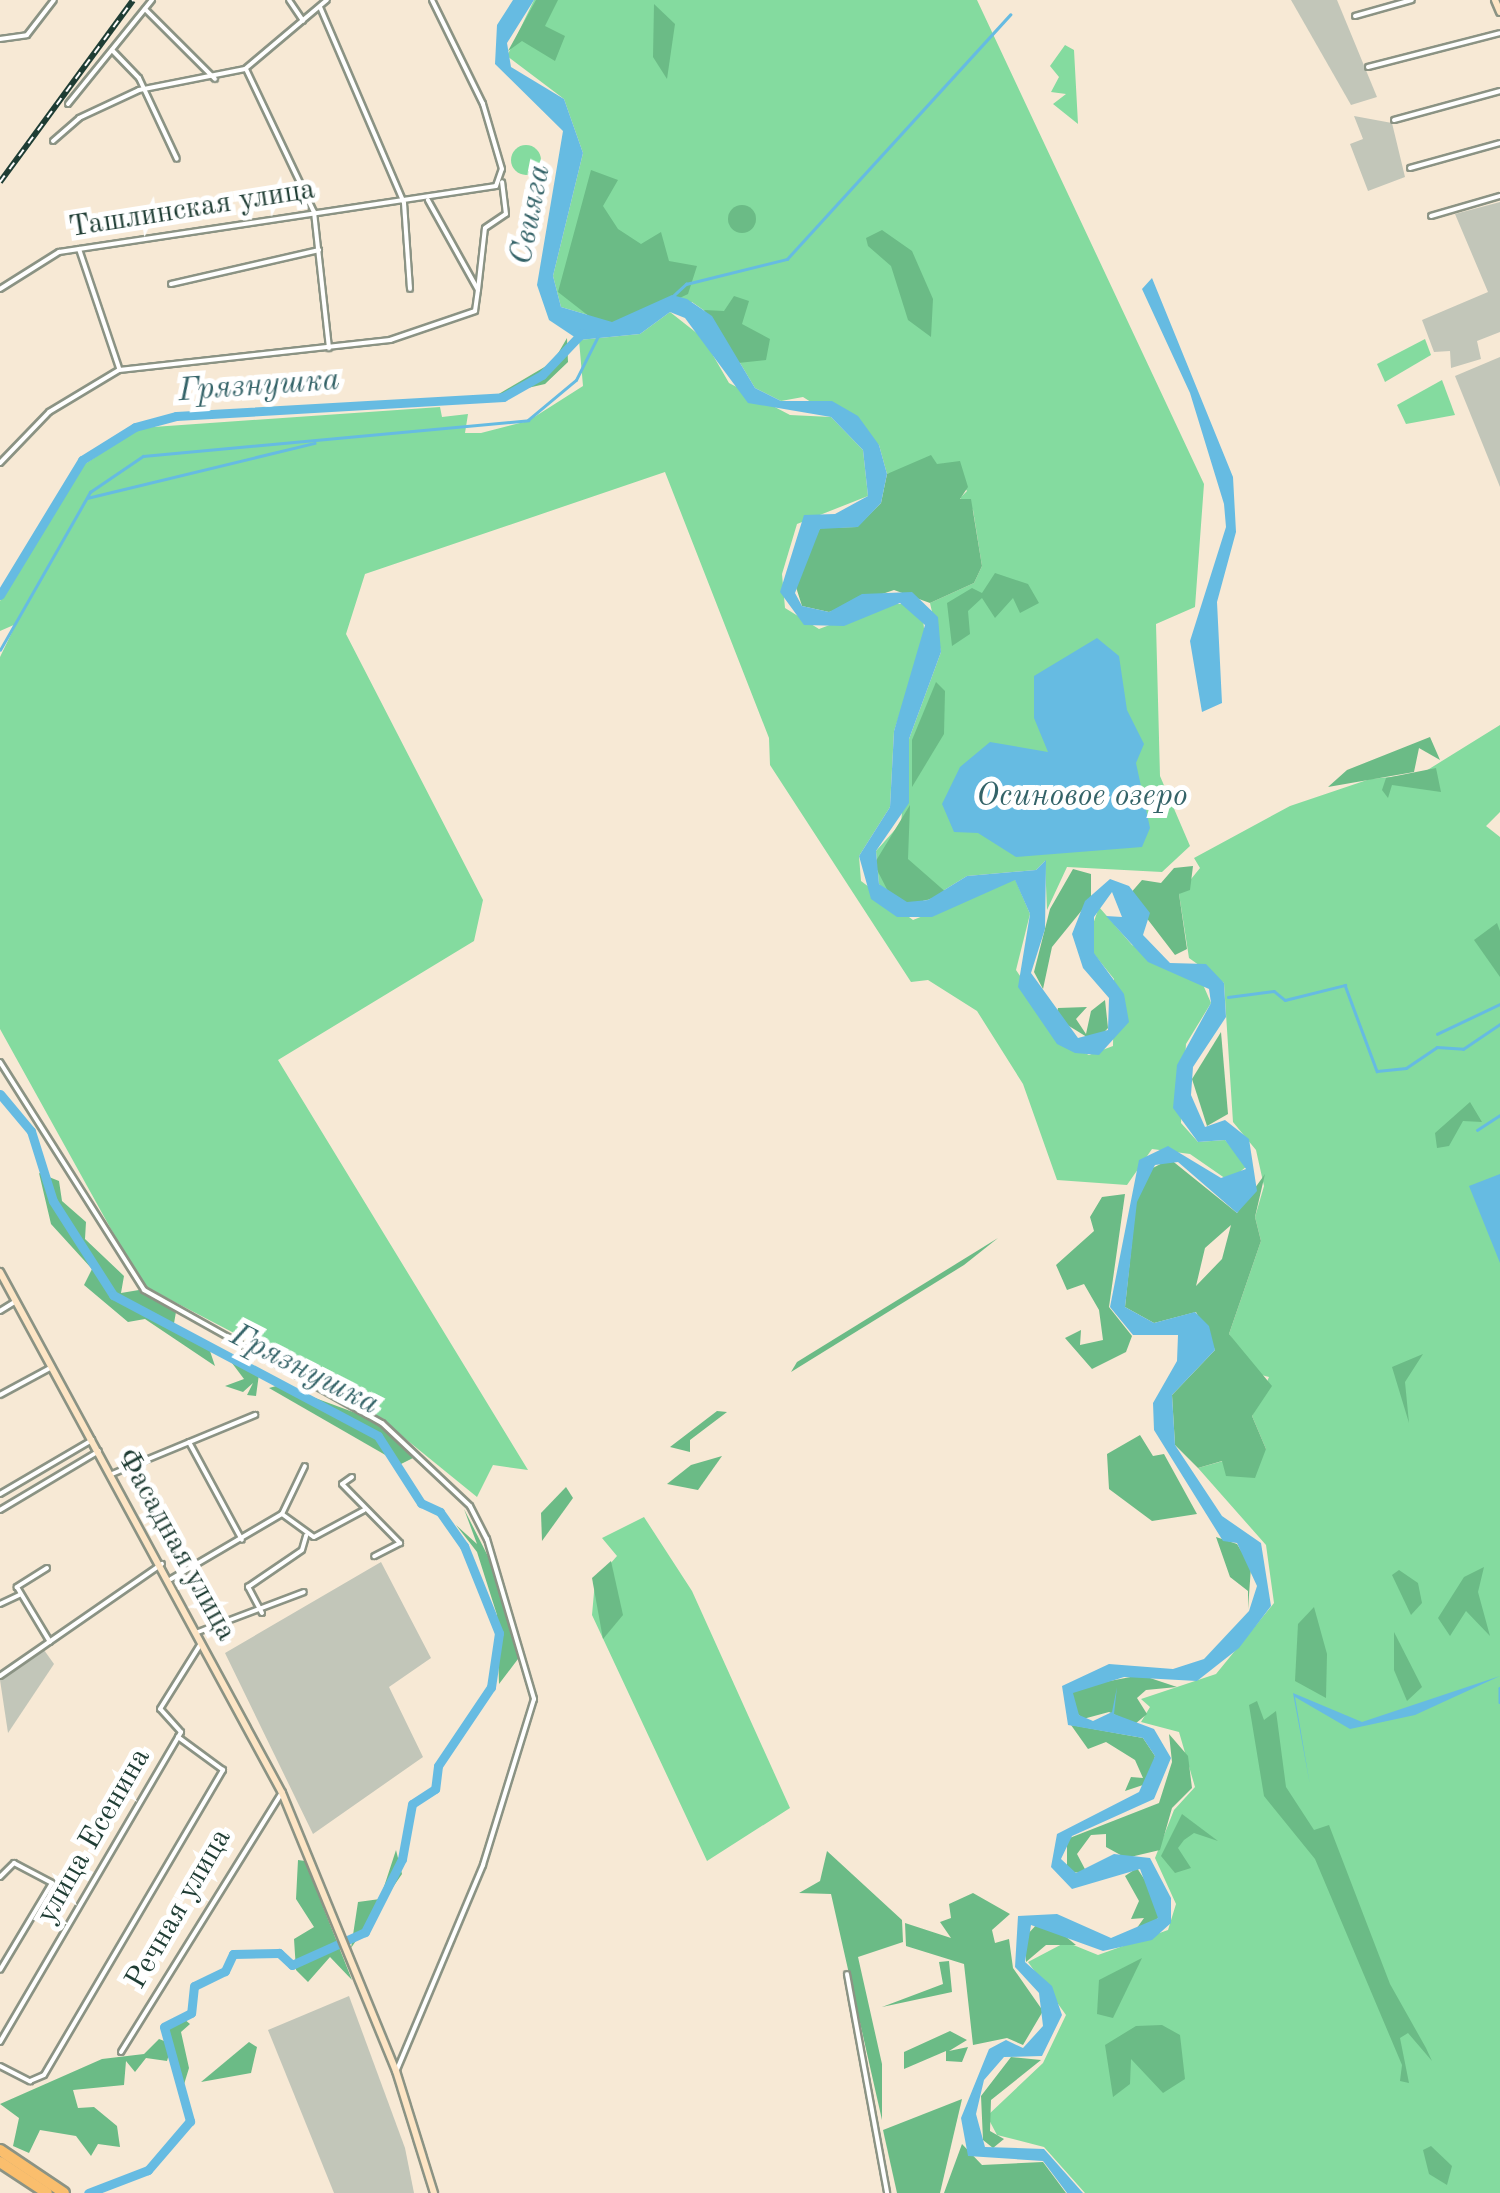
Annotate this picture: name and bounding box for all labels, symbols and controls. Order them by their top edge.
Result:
water label: Свияга [503,162,561,268]
street label: Ташлинская улица [66,172,318,246]
water label: Грязнушка [177,362,341,412]
water label: Осиновое озеро [976,778,1188,816]
water label: Грязнушка [223,1317,385,1425]
street label: Фасадная улица [108,1442,244,1648]
street label: улица Есенина [29,1742,159,1930]
street label: Речная улица [119,1822,239,1996]

